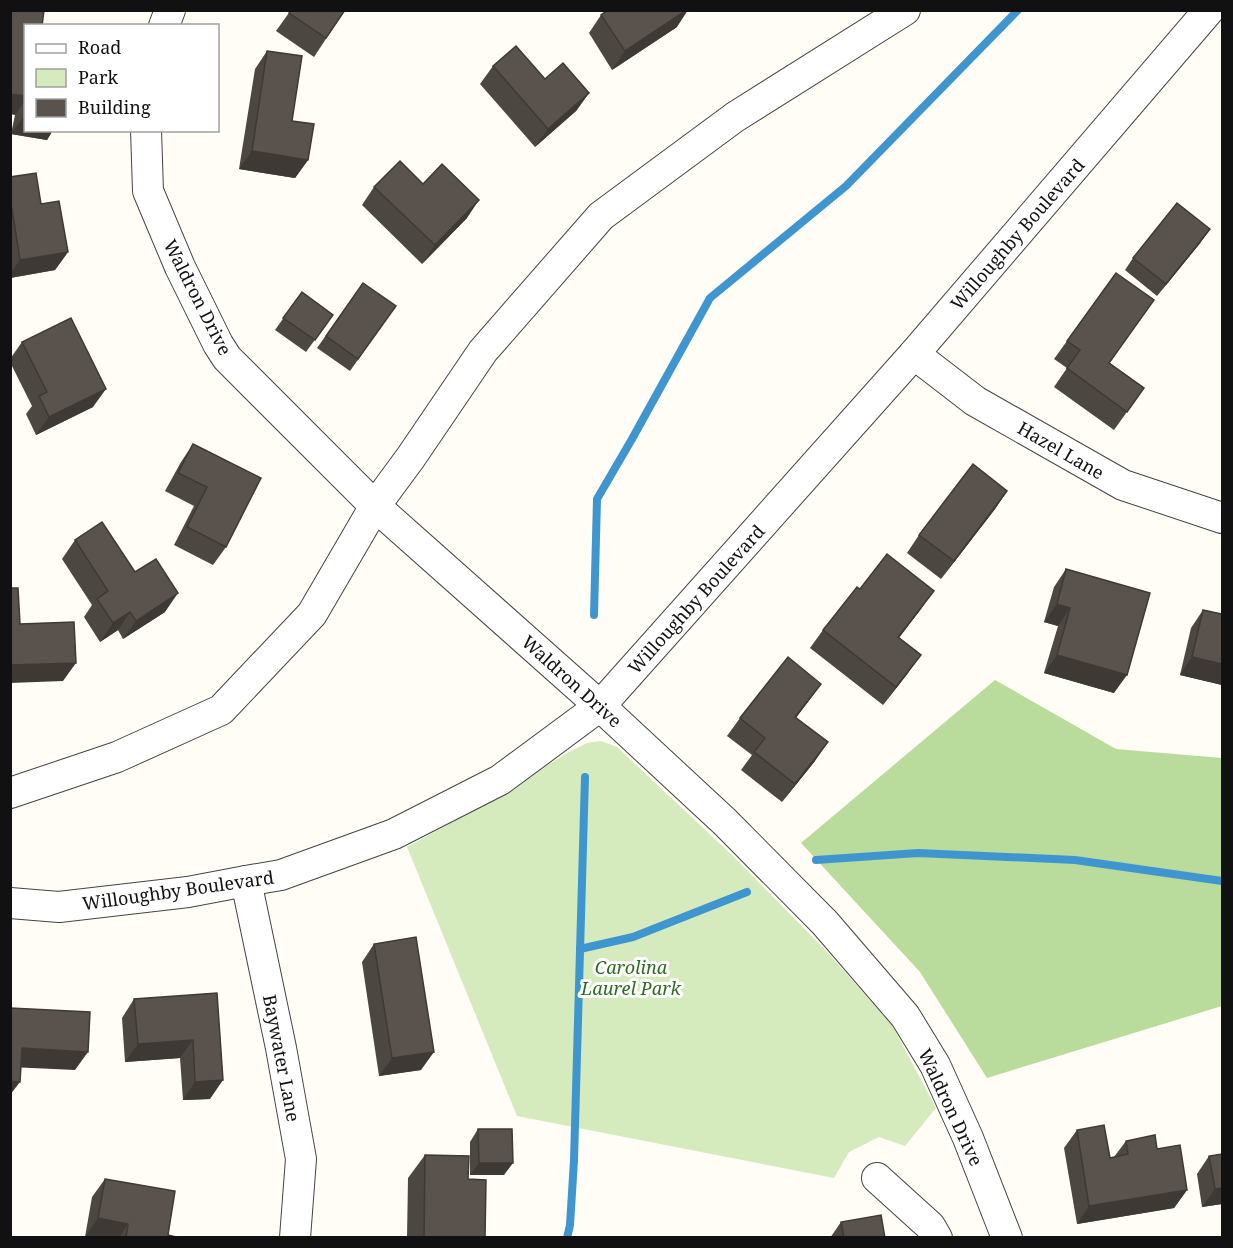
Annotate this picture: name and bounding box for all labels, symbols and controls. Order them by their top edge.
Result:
legend [24,24,219,132]
text: Road [78,35,121,59]
text: Park [78,65,118,89]
text: Building [78,95,151,119]
street label: Willoughby Boulevard [945,153,1089,315]
street label: Waldron Drive [159,235,237,359]
street label: Hazel Lane [1013,416,1109,484]
street label: Willoughby Boulevard [622,519,770,679]
street label: Waldron Drive [517,630,627,732]
street label: Willoughby Boulevard [81,865,275,915]
park label: Carolina Laurel Park [580,955,682,1000]
street label: Baywater Lane [258,992,306,1124]
street label: Waldron Drive [913,1044,989,1170]

